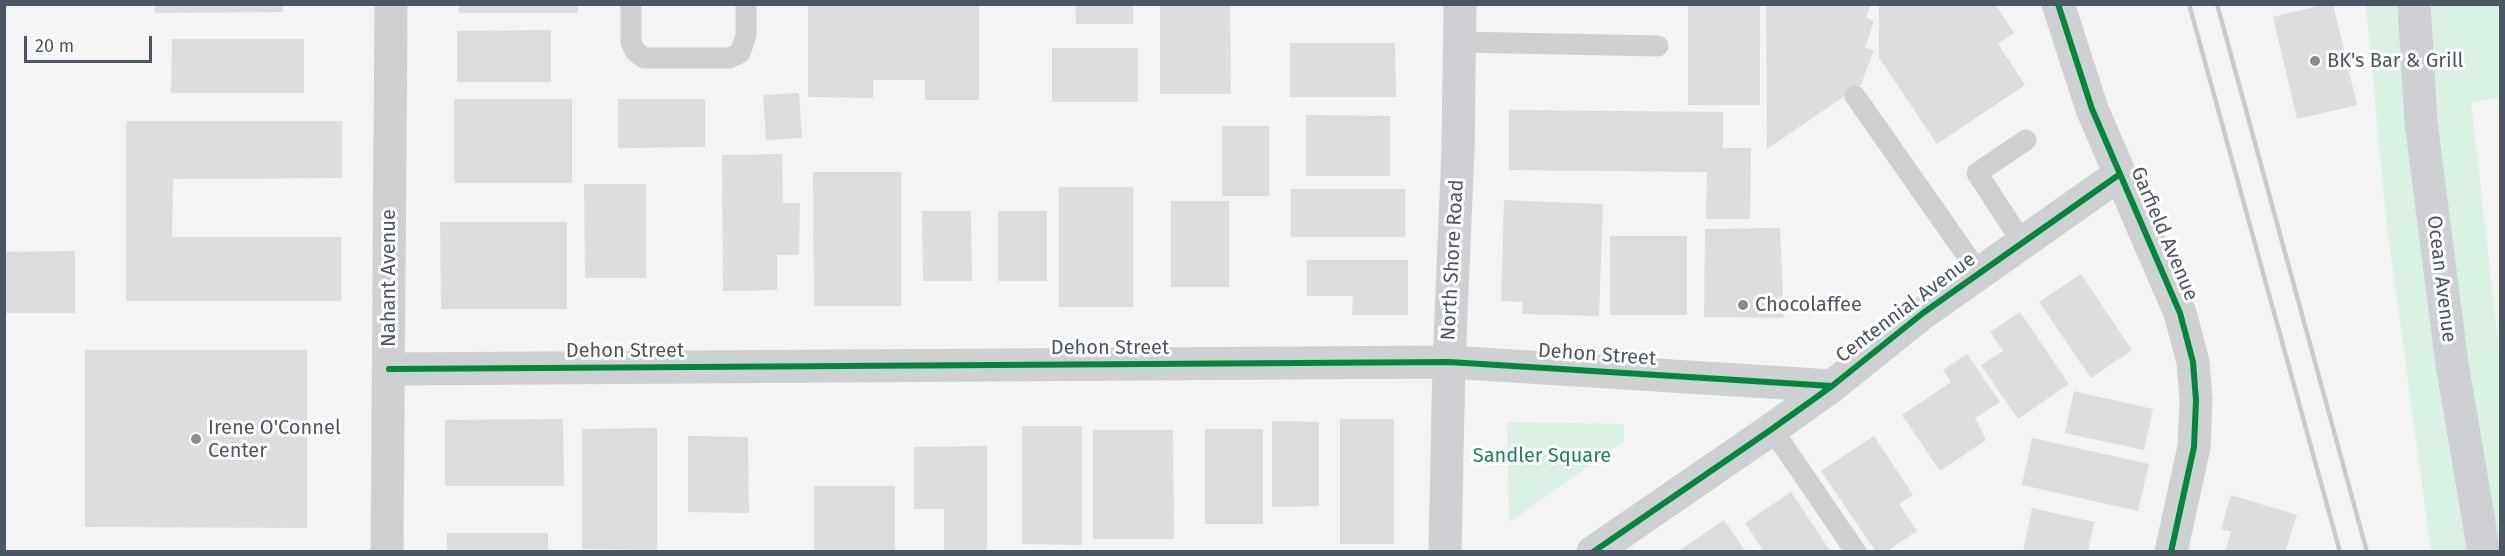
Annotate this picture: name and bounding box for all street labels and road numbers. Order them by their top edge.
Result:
street label: Garfield Avenue [2125,163,2203,305]
street label: North Shore Road [1437,179,1469,341]
street label: Nahant Avenue [377,209,401,347]
street label: Ocean Avenue [2421,214,2461,344]
street label: Centennial Avenue [1831,248,1981,368]
street label: Dehon Street [1051,336,1169,360]
street label: Dehon Street [566,339,684,363]
street label: Dehon Street [1537,339,1657,371]

